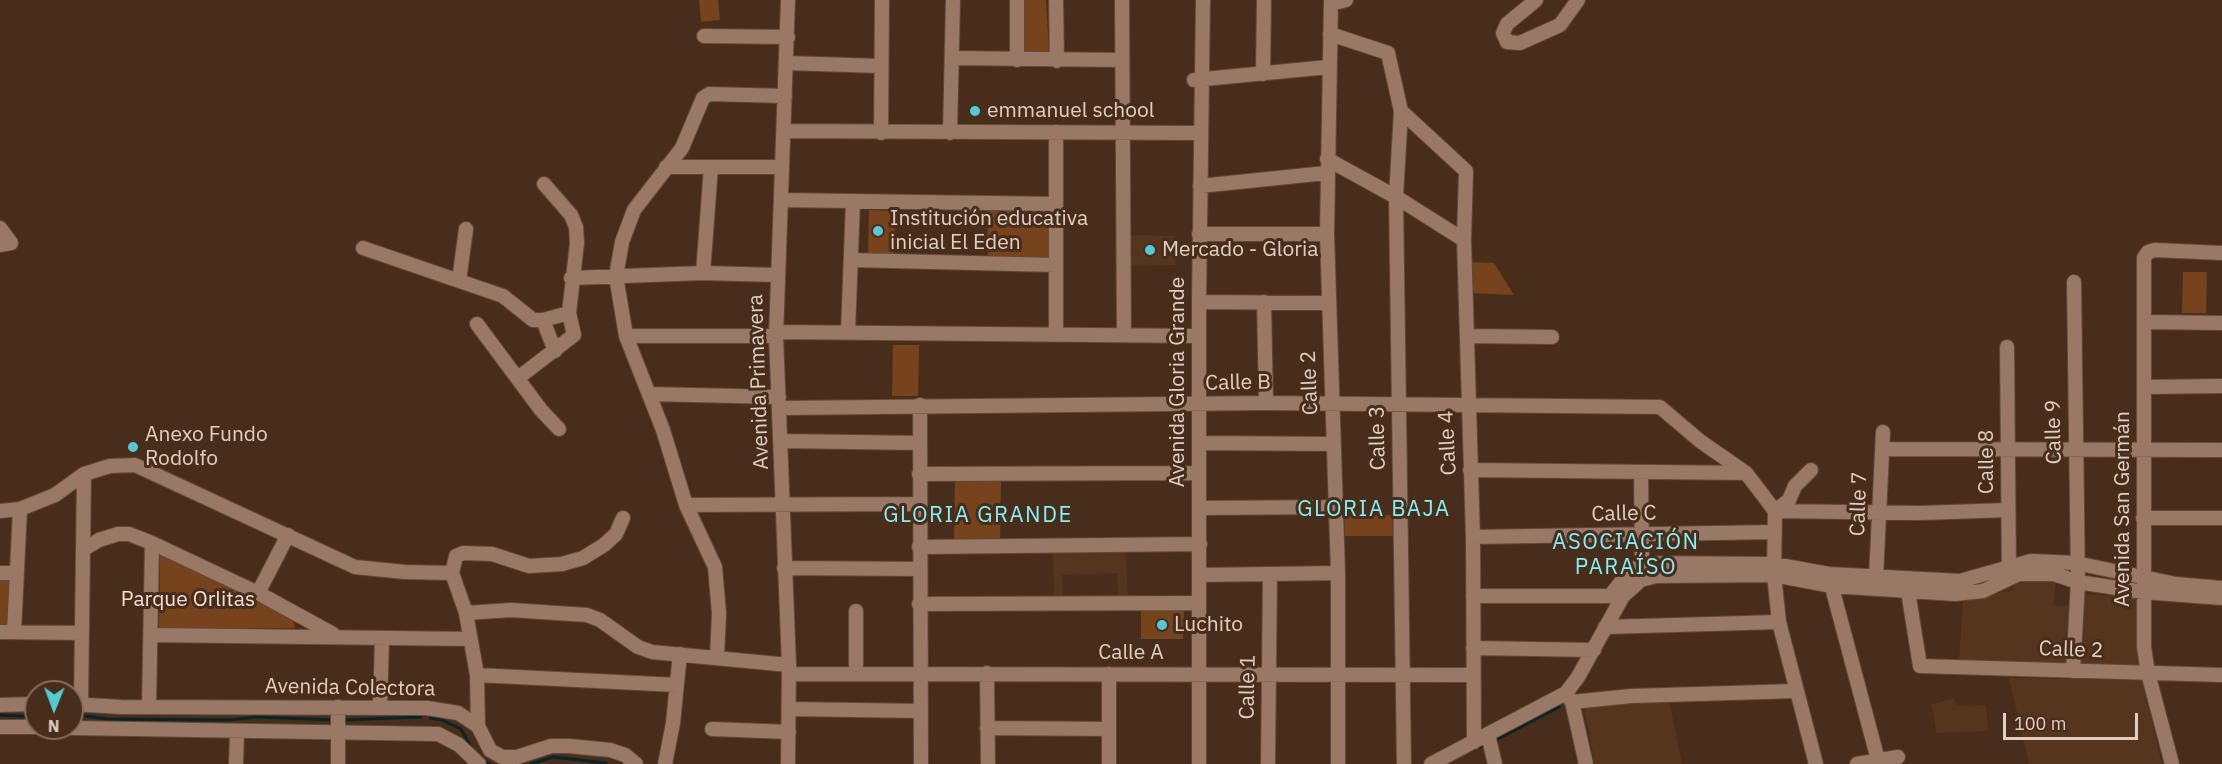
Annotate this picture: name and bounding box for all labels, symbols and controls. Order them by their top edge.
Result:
place label: emmanuel school [987,98,1154,124]
marker: emmanuel school [968,104,982,118]
place label: Institución educativa inicial El Eden [890,206,1088,256]
marker: Institución educativa inicial El Eden [871,224,885,238]
place label: Mercado - Gloria [1162,237,1318,263]
marker: Mercado - Gloria [1143,243,1157,257]
street label: Avenida Gloria Grande [1165,277,1191,487]
street label: Avenida Primavera [743,294,775,470]
street label: Calle 2 [1296,350,1324,416]
street label: Calle B [1205,370,1271,396]
street label: Calle 9 [2041,399,2067,465]
street label: Calle 3 [1365,405,1391,471]
street label: Calle 4 [1434,410,1462,476]
street label: Avenida San Germán [2110,411,2136,607]
place label: Anexo Fundo Rodolfo [145,422,268,472]
street label: Calle 8 [1974,430,2000,494]
marker: Anexo Fundo Rodolfo [126,440,140,454]
street label: Calle 7 [1845,471,1873,537]
district label: GLORIA BAJA [1297,497,1451,523]
street label: Calle C [1591,501,1657,527]
district label: GLORIA GRANDE [883,503,1073,529]
district label: ASOCIACIÓN PARAÍSO [1552,530,1700,582]
park label: Parque Orlitas [121,587,255,613]
place label: Luchito [1174,612,1243,638]
marker: Luchito [1155,618,1169,632]
street label: Calle 2 [2038,636,2104,664]
street label: Calle A [1098,640,1164,666]
street label: Calle 1 [1235,654,1261,720]
street label: Avenida Colectora [264,674,436,702]
north arrow [24,680,84,740]
scale bar [2006,701,2141,739]
text: 100 m [2014,712,2066,735]
text: N [48,716,60,736]

